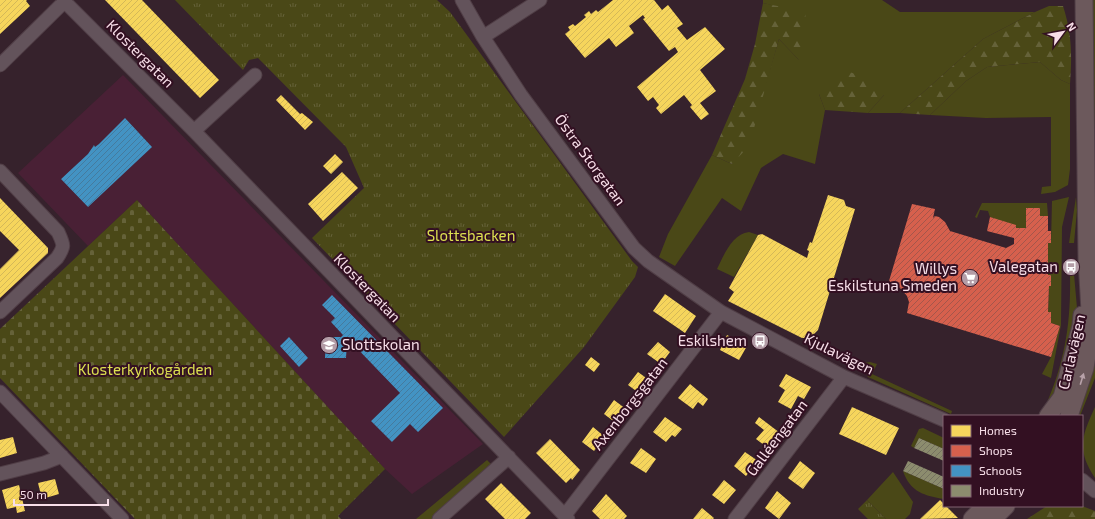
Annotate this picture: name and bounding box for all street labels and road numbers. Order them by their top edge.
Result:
street label: Klostergatan [103,16,178,91]
street label: Östra Storgatan [552,110,630,209]
street label: Klostergatan [331,249,405,325]
street label: Carlavägen [1054,312,1088,391]
street label: Kjulavägen [801,329,877,379]
street label: Axenborgsgatan [588,354,671,453]
street label: Galléengatan [742,396,811,479]

